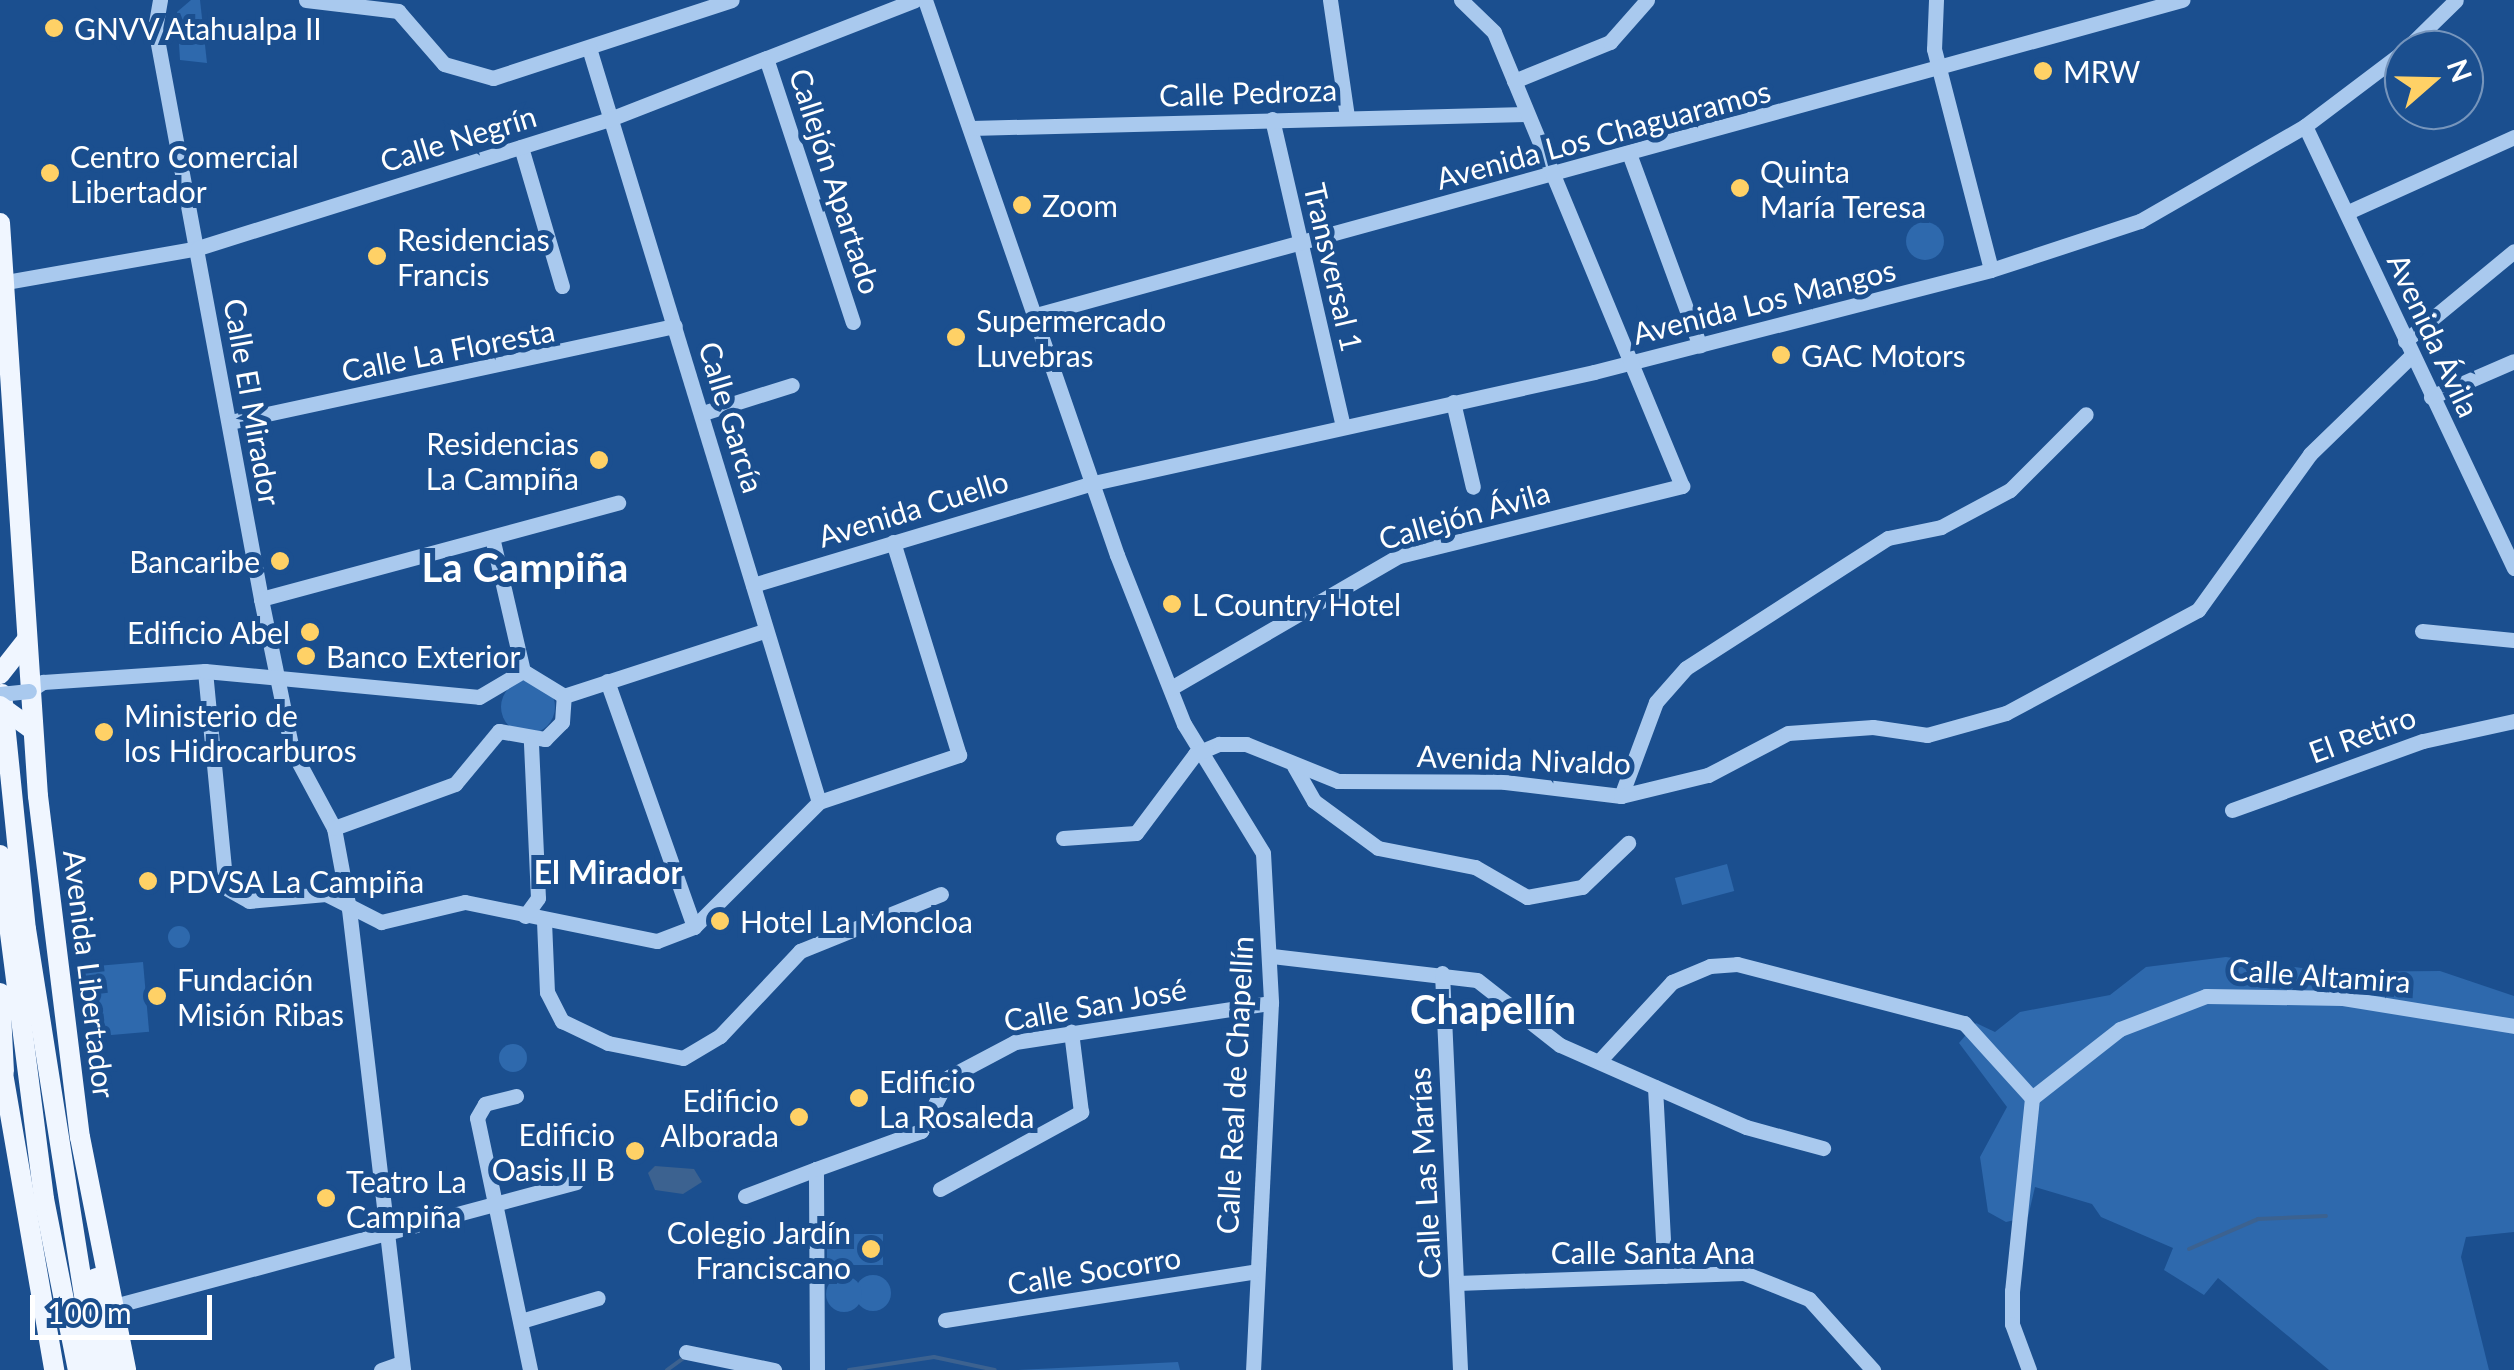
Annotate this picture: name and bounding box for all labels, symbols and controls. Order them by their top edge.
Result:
place label: GNVV Atahualpa II [74,10,324,46]
marker: GNVV Atahualpa II [43,17,65,39]
north arrow [2384,30,2484,130]
place label: MRW [2063,53,2140,89]
text: N [2441,54,2480,86]
marker: MRW [2032,60,2054,82]
street label: Callejón Apartado [782,63,890,299]
street label: Calle Pedroza [1158,71,1338,113]
street label: Avenida Los Chaguaramos [1432,72,1774,196]
street label: Calle Negrín [376,97,540,179]
place label: Centro Comercial Libertador [70,138,299,208]
place label: Quinta María Teresa [1760,153,1927,224]
marker: Centro Comercial Libertador [39,162,61,184]
marker: Quinta María Teresa [1729,177,1751,199]
street label: Transversal 1 [1297,179,1371,355]
place label: Zoom [1042,187,1118,223]
marker: Zoom [1011,194,1033,216]
place label: Residencias Francis [397,221,550,292]
marker: Residencias Francis [366,245,388,267]
street label: Avenida Ávila [2380,247,2488,423]
street label: Avenida Los Mangos [1629,251,1899,351]
street label: Calle El Mirador [217,296,289,508]
place label: Supermercado Luvebras [976,302,1166,372]
street label: Calle La Floresta [338,312,558,388]
marker: Supermercado Luvebras [945,326,967,348]
street label: Calle García [692,337,772,497]
place label: GAC Motors [1801,337,1966,373]
marker: GAC Motors [1770,344,1792,366]
place label: Residencias La Campiña [426,425,579,496]
marker: Residencias La Campiña [588,449,610,471]
street label: Avenida Cuello [814,462,1012,554]
street label: Callejón Ávila [1374,473,1554,557]
place label: Bancaribe [129,543,260,579]
district label: La Campiña [422,543,628,591]
marker: Bancaribe [269,550,291,572]
place label: L Country Hotel [1192,586,1403,622]
marker: L Country Hotel [1161,593,1183,615]
place label: Edificio Abel [126,614,290,650]
marker: Edificio Abel [299,621,321,643]
place label: Banco Exterior [326,638,520,674]
marker: Banco Exterior [295,645,317,667]
place label: Ministerio de los Hidrocarburos [124,697,357,768]
street label: El Retiro [2304,698,2420,770]
marker: Ministerio de los Hidrocarburos [93,721,115,743]
street label: Avenida Nivaldo [1416,737,1632,781]
street label: Avenida Libertador [57,848,123,1100]
district label: El Mirador [534,853,682,891]
place label: PDVSA La Campiña [168,863,425,899]
marker: PDVSA La Campiña [137,870,159,892]
place label: Hotel La Moncloa [740,903,973,939]
marker: Hotel La Moncloa [709,910,731,932]
street label: Calle Real de Chapellín [1208,935,1260,1235]
street label: Calle Altamira [2227,951,2413,999]
place label: Fundación Misión Ribas [177,961,344,1032]
street label: Calle San José [1000,970,1190,1038]
marker: Fundación Misión Ribas [146,985,168,1007]
district label: Chapellín [1410,985,1576,1033]
place label: Edificio La Rosaleda [879,1063,1034,1134]
street label: Calle Las Marías [1400,1066,1448,1280]
place label: Edificio Alborada [661,1082,779,1152]
marker: Edificio La Rosaleda [848,1087,870,1109]
marker: Edificio Alborada [788,1106,810,1128]
place label: Edificio Oasis II B [492,1116,615,1186]
marker: Edificio Oasis II B [624,1140,646,1162]
place label: Teatro La Campiña [346,1163,467,1234]
marker: Teatro La Campiña [315,1187,337,1209]
place label: Colegio Jardín Franciscano [666,1214,851,1284]
street label: Calle Santa Ana [1550,1234,1756,1270]
marker: Colegio Jardín Franciscano [860,1238,882,1260]
street label: Calle Socorro [1005,1239,1183,1301]
scale bar [35,1275,218,1337]
text: 100 m [47,1294,132,1330]

